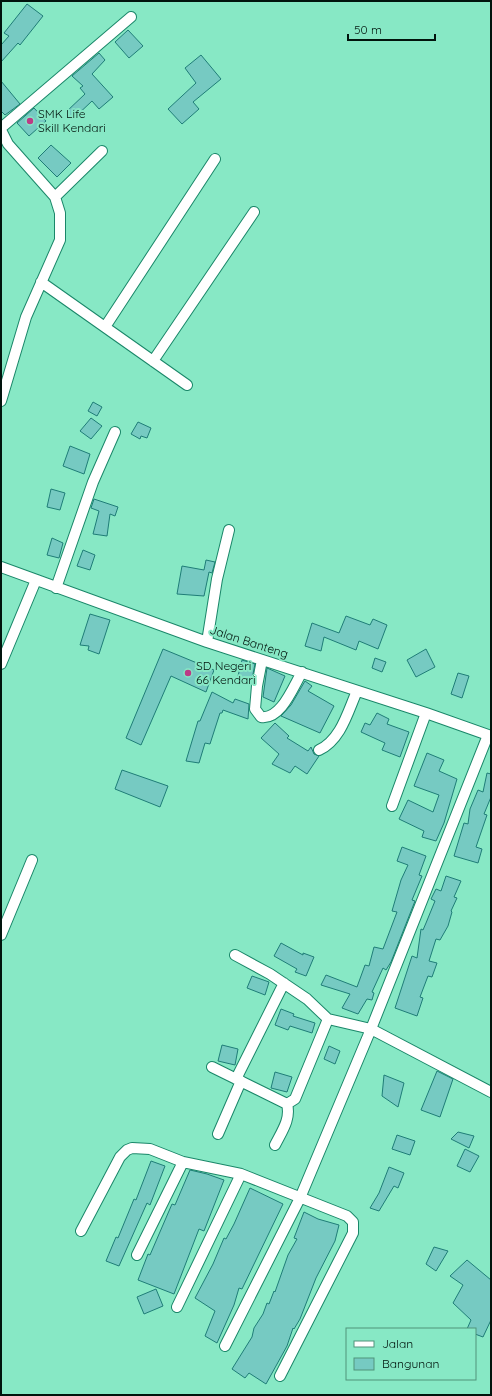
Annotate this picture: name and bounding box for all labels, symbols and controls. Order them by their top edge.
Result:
scale bar [348,16,435,42]
text: 50 m [354,22,382,37]
place label: SMK Life Skill Kendari [38,106,106,135]
marker: SMK Life Skill Kendari [25,116,35,126]
street label: Jalan Banteng [208,622,290,661]
place label: SD Negeri 66 Kendari [196,658,256,687]
marker: SD Negeri 66 Kendari [183,668,193,678]
legend [346,1328,476,1380]
text: Jalan [382,1336,413,1351]
text: Bangunan [382,1356,439,1371]

